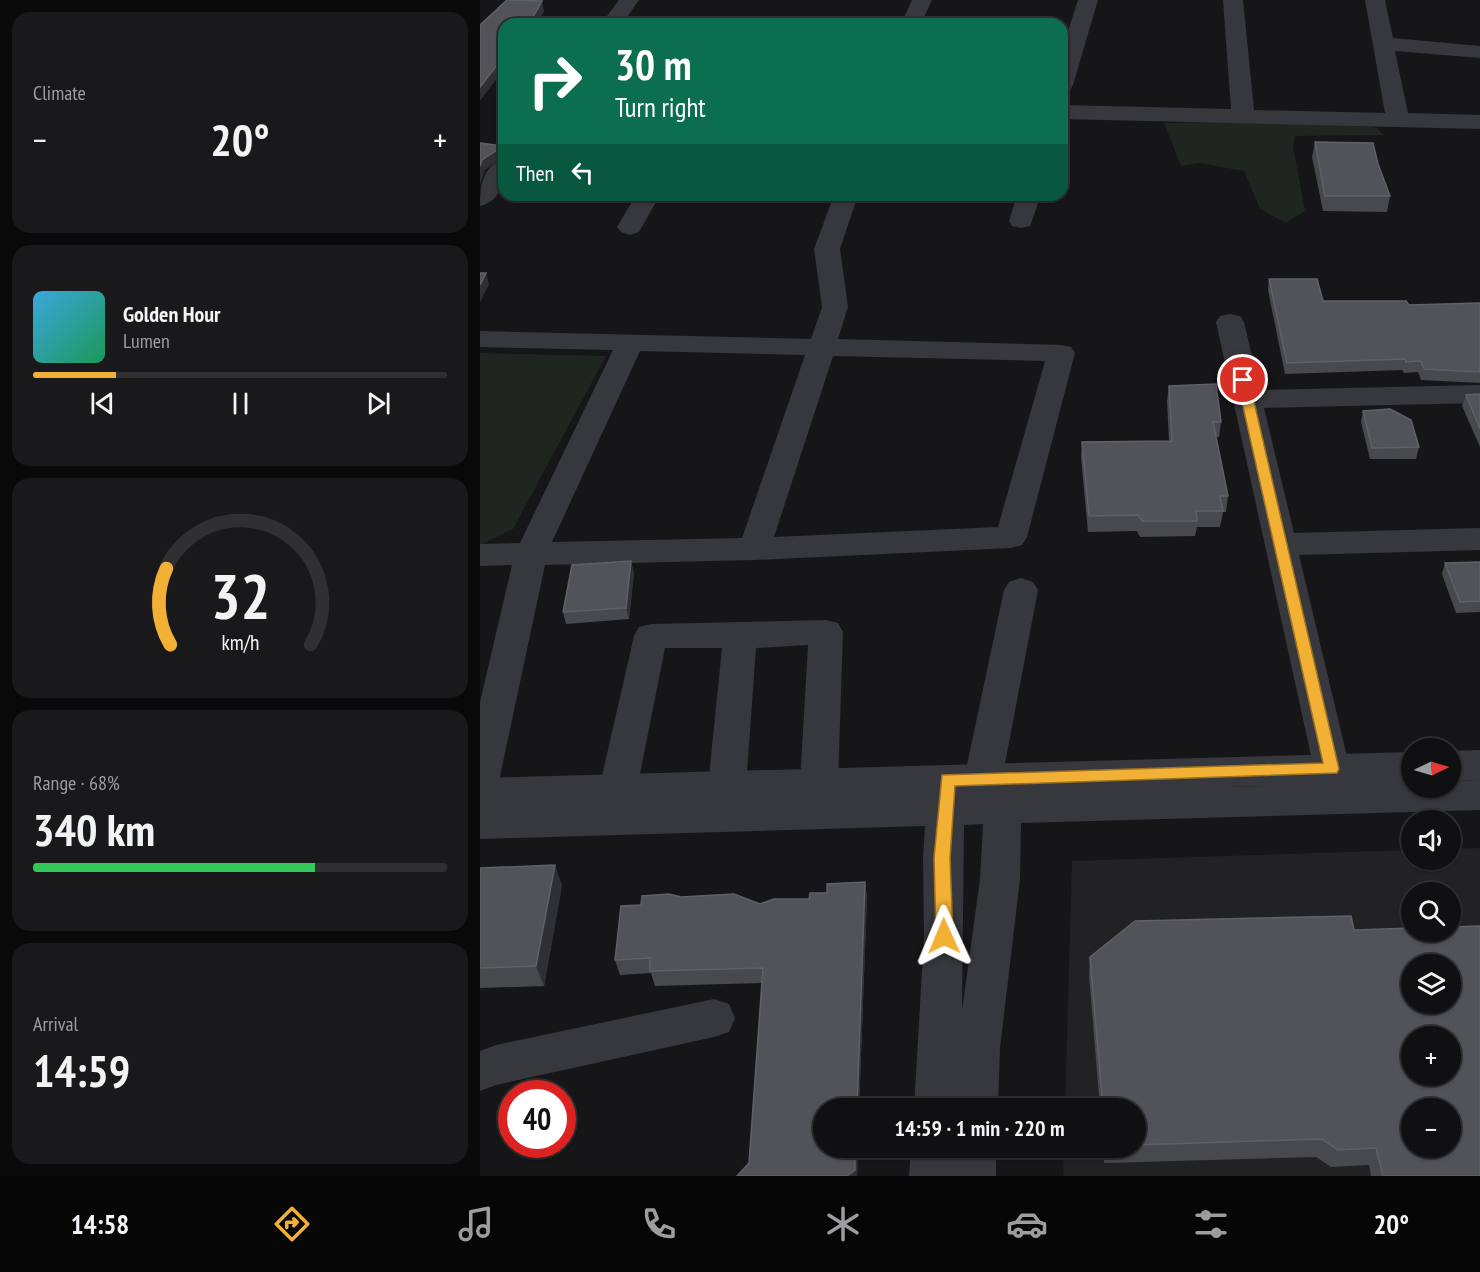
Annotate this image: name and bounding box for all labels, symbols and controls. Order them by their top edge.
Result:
text: 30 m [615,37,692,92]
icon: right [516,42,594,120]
text: Climate [33,80,86,106]
text: Turn right [615,90,706,124]
text: 20° [210,110,270,168]
text: − [33,118,47,161]
text: + [433,118,447,161]
icon: left [566,156,599,189]
text: Then [516,159,554,187]
text: Golden Hour [123,300,221,328]
text: Lumen [123,328,170,354]
pin [1217,354,1268,405]
icon: arrive [1226,363,1259,396]
icon: previous [86,387,119,420]
icon: pause [224,387,257,420]
icon: next [362,387,395,420]
text: 32 [210,555,270,636]
text: km/h [221,628,259,656]
north arrow [1401,738,1461,798]
map controls [1401,738,1461,1158]
text: Range · 68% [33,770,120,796]
text: 340 km [33,800,155,858]
button: sound [1401,810,1461,870]
button: search [1401,882,1461,942]
position arrow [912,904,976,968]
button: layers [1401,954,1461,1014]
text: Arrival [33,1011,78,1037]
button: + [1401,1026,1461,1086]
text: 14:59 [33,1041,130,1099]
speed limit sign: 40 [498,1080,576,1158]
button: − [1401,1098,1461,1158]
text: 14:59 · 1 min · 220 m [894,1114,1065,1142]
icon: directions [271,1203,313,1245]
icon: music [455,1203,497,1245]
icon: phone [638,1203,680,1245]
icon: climate [822,1203,864,1245]
icon: car [1006,1203,1048,1245]
icon: filters [1190,1203,1232,1245]
text: 14:58 [71,1207,129,1241]
text: 20° [1373,1207,1409,1241]

